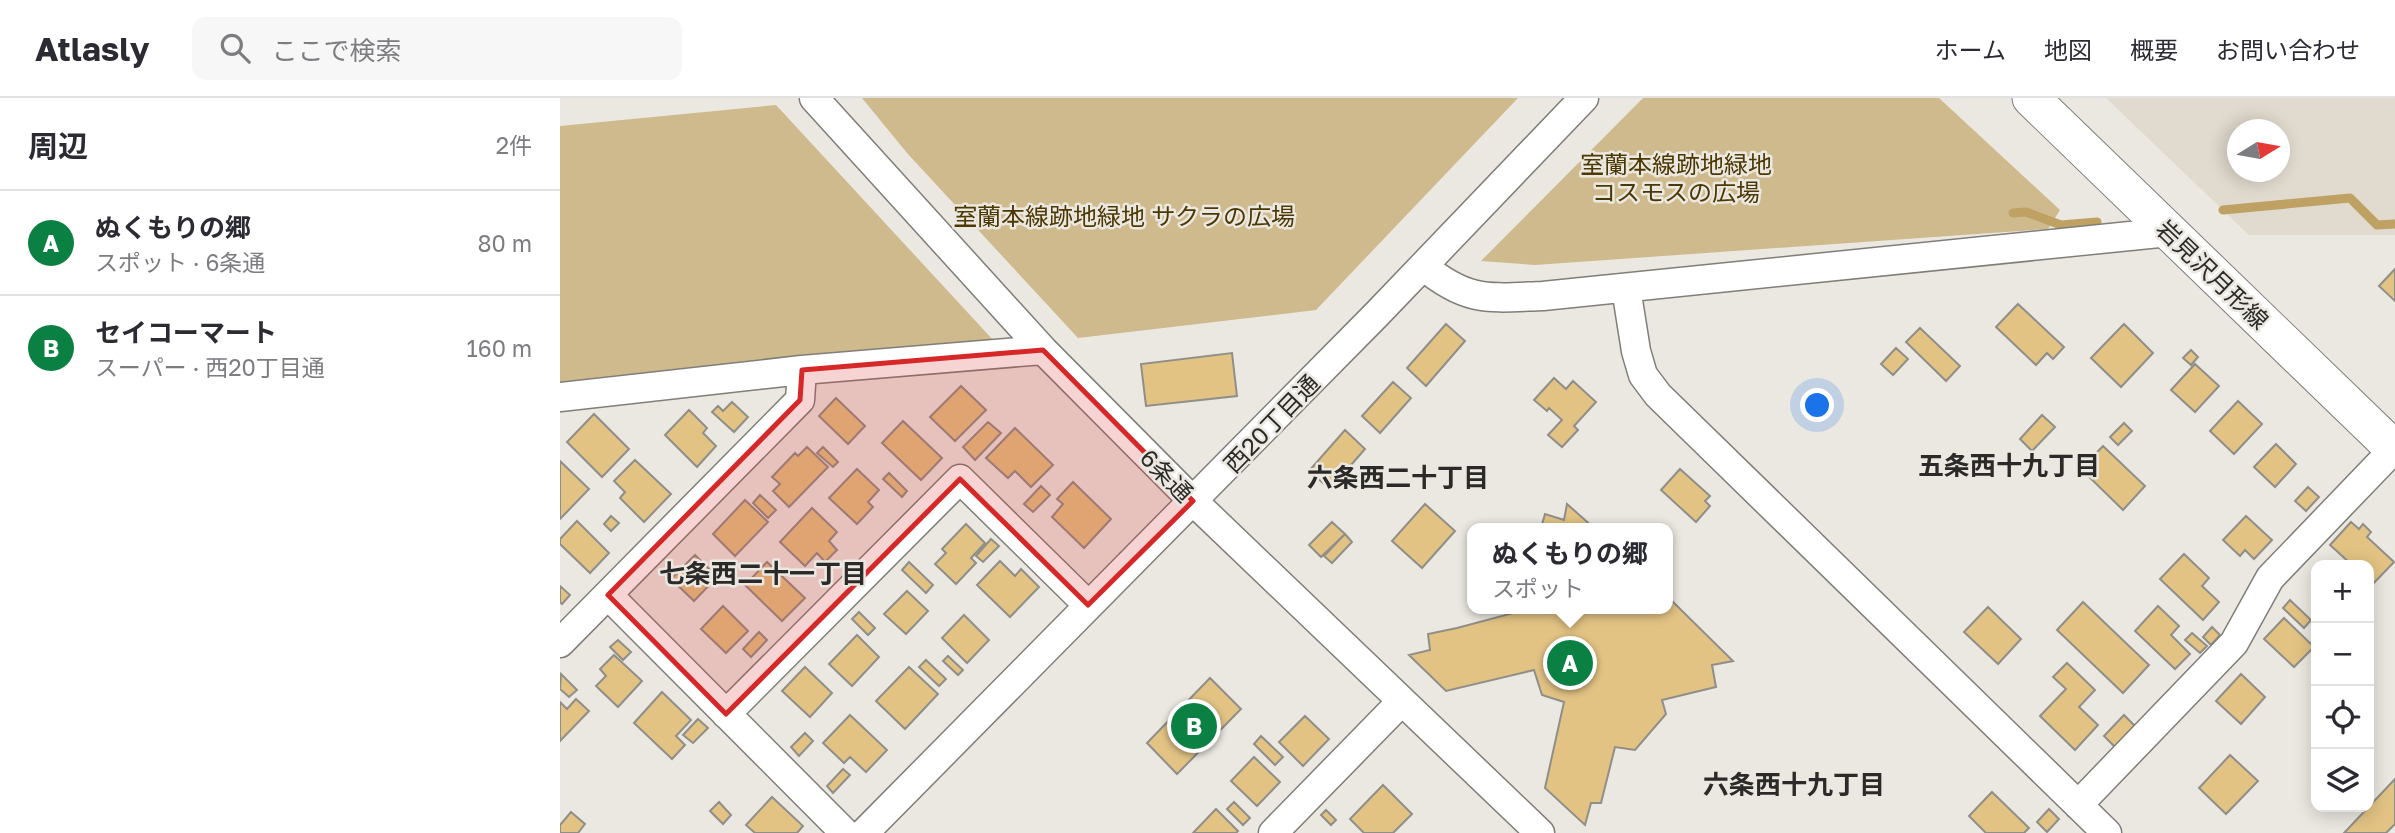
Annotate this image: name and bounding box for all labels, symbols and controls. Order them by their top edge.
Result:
search box [192,17,682,80]
text: Atlasly [35,29,150,68]
icon: search [216,29,254,67]
text: ここで検索 [272,35,402,66]
text: ホーム [1935,35,2006,64]
text: 地図 [2044,35,2092,64]
text: 概要 [2130,35,2178,64]
text: お問い合わせ [2216,35,2360,64]
north arrow [2227,119,2290,182]
text: 周辺 [28,128,88,164]
text: 2件 [496,131,532,159]
park label: 室蘭本線跡地緑地 コスモスの広場 [1580,149,1772,206]
park label: 室蘭本線跡地緑地 サクラの広場 [953,201,1295,230]
text: ぬくもりの郷 [95,212,251,243]
street label: 岩見沢月形線 [2151,214,2275,334]
text: A [43,229,59,257]
text: 80 m [478,229,532,257]
text: スポット · 6条通 [95,248,265,276]
text: セイコーマート [95,317,277,348]
text: B [43,334,59,362]
text: 160 m [467,334,532,362]
text: スーパー · 西20丁目通 [95,353,325,381]
street label: 西20丁目通 [1217,368,1325,478]
your location [1800,388,1834,422]
street label: 6条通 [1135,443,1199,507]
district label: 五条西十九丁目 [1918,450,2100,481]
district label: 六条西二十丁目 [1307,462,1489,493]
popup [1467,523,1673,614]
text: ぬくもりの郷 [1492,538,1648,569]
district label: 七条西二十一丁目 [659,558,867,589]
map controls [2311,560,2374,812]
button: + [2311,560,2374,623]
text: スポット [1492,574,1584,602]
button: − [2311,623,2374,686]
pin: A [1547,637,1593,689]
button: locate [2311,686,2374,749]
pin: B [1171,700,1217,752]
button: layers [2311,749,2374,812]
district label: 六条西十九丁目 [1703,769,1885,800]

